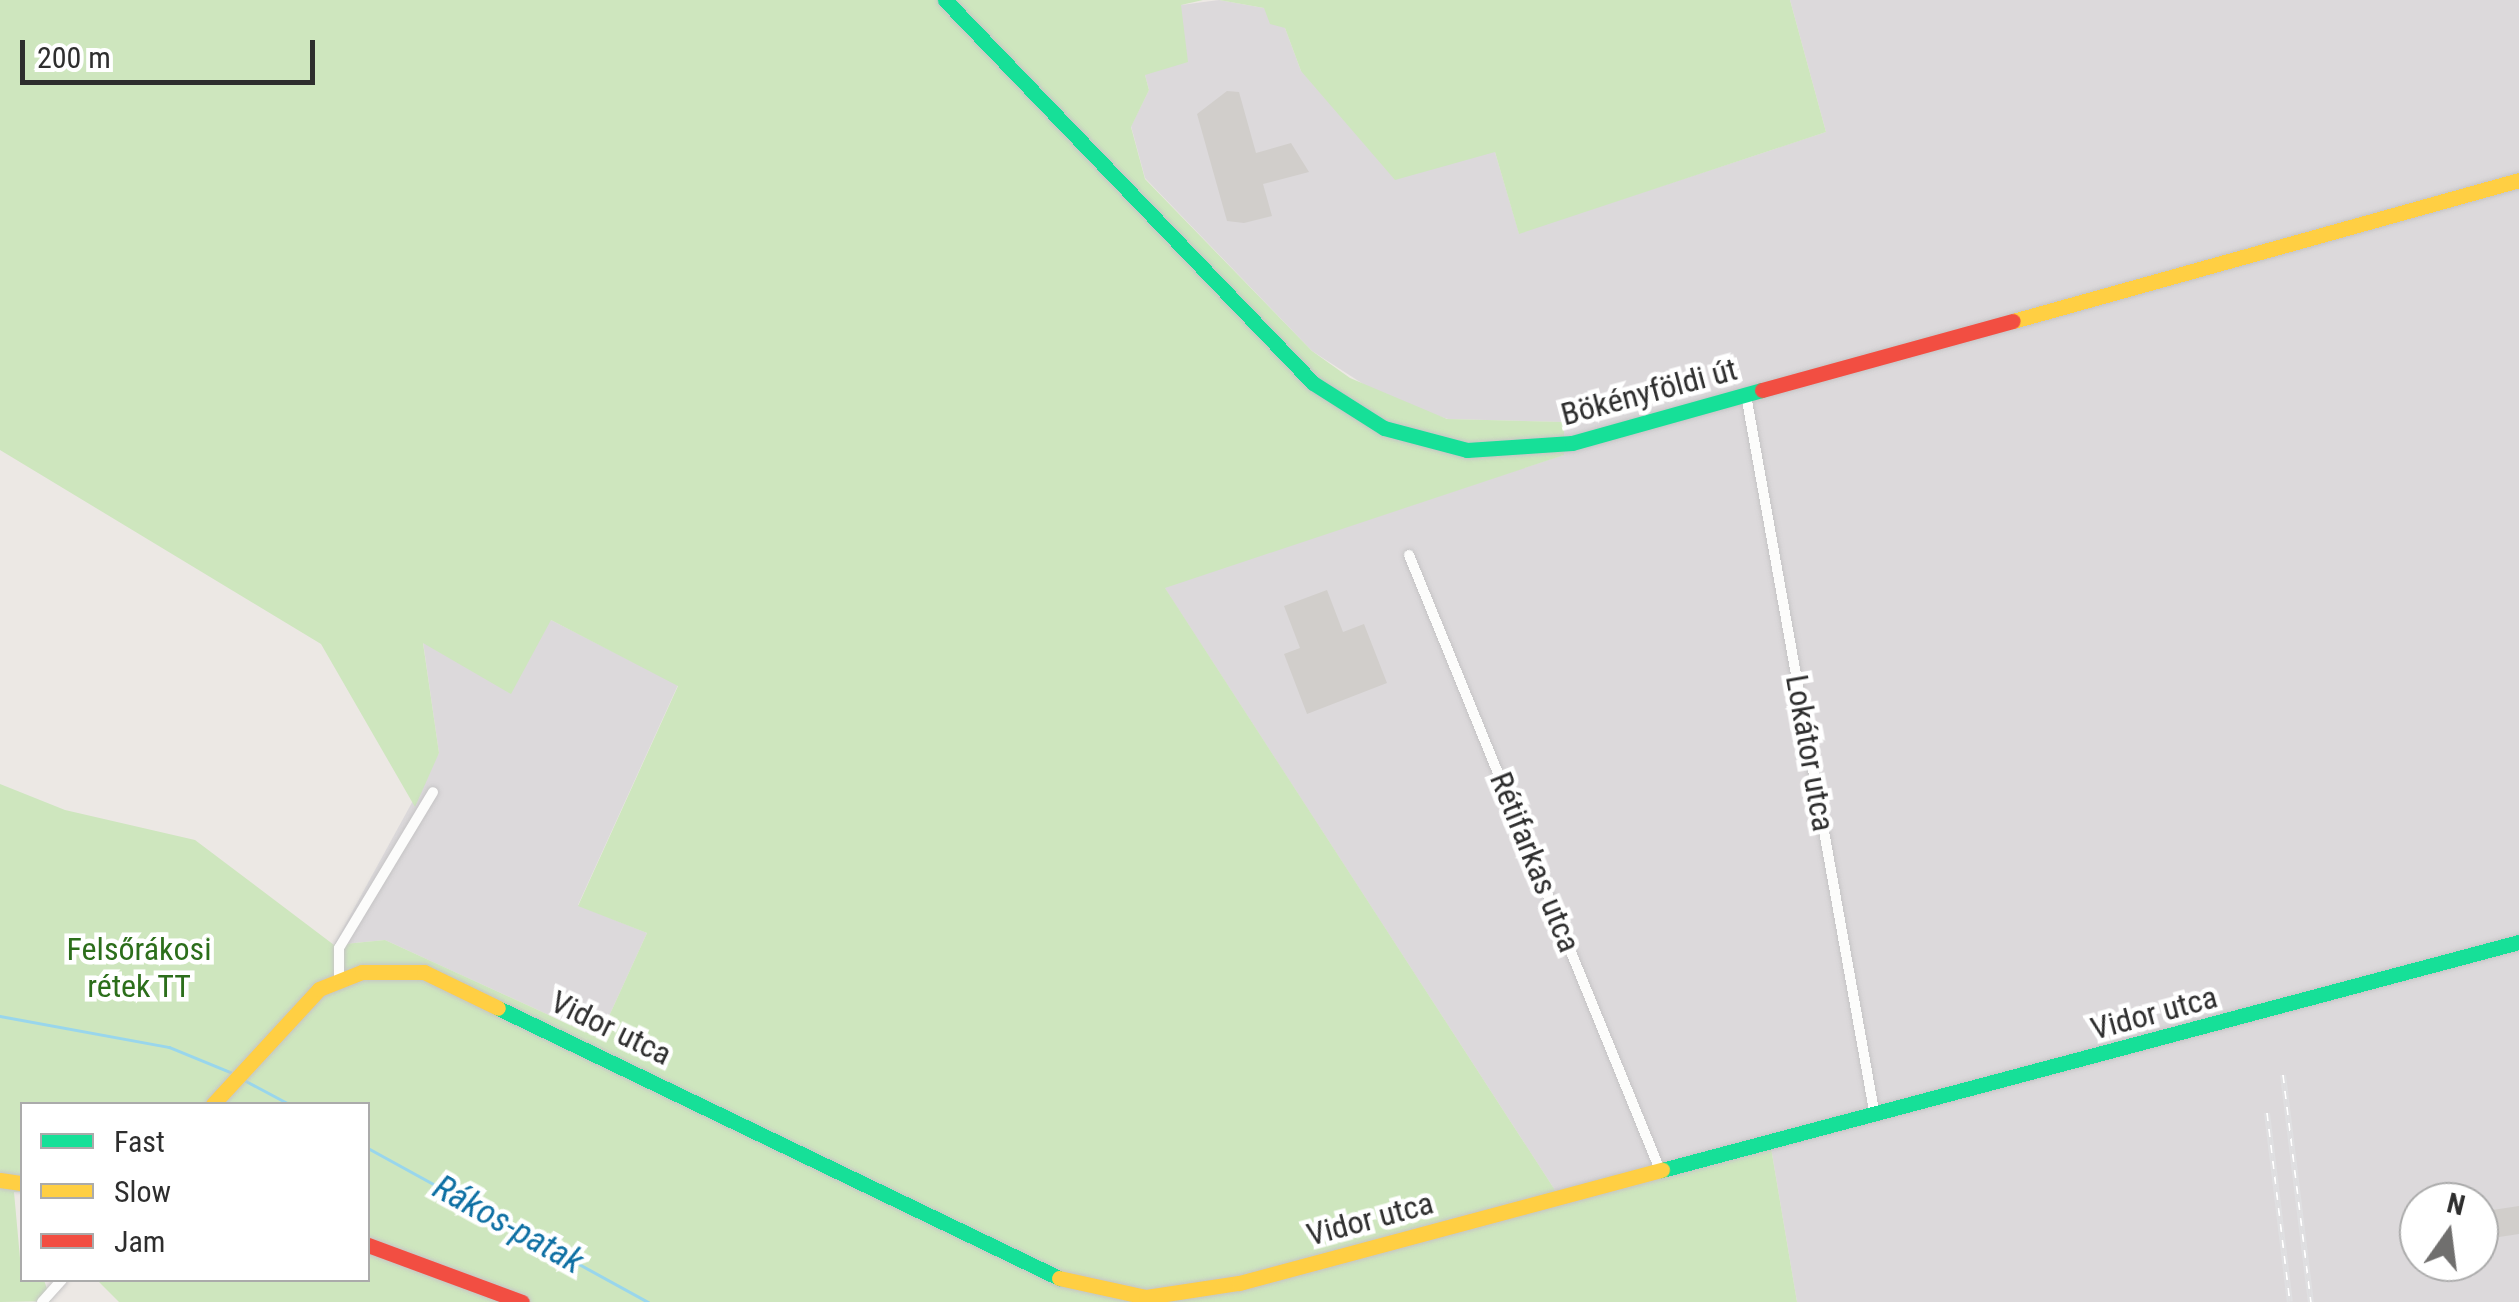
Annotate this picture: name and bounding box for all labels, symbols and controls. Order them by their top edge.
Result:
scale bar [25,20,320,82]
text: 200 m [37,40,111,75]
street label: Bökényföldi út [1557,350,1741,434]
street label: Lokátor utca [1777,672,1843,834]
street label: Rétifarkas utca [1481,766,1589,958]
park label: Felsőrákosi rétek TT [67,931,211,1006]
street label: Vidor utca [2087,978,2221,1048]
street label: Vidor utca [544,982,678,1074]
legend [20,1102,370,1282]
text: Fast [114,1124,165,1159]
water label: Rákos-patak [426,1167,590,1283]
text: Slow [114,1174,171,1209]
north arrow [2399,1182,2499,1282]
street label: Vidor utca [1303,1184,1437,1254]
text: N [2444,1186,2468,1222]
text: Jam [114,1224,165,1259]

